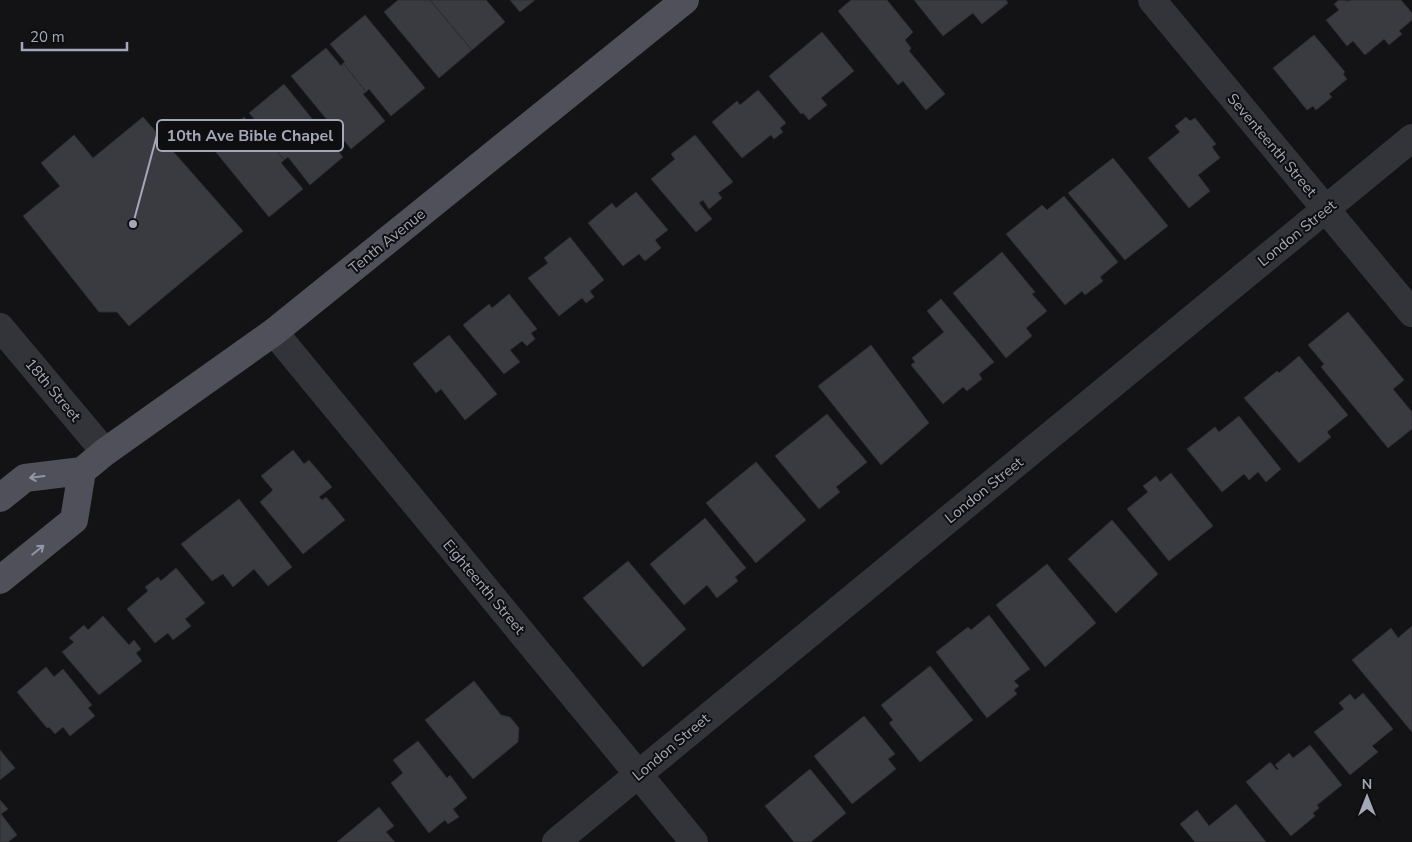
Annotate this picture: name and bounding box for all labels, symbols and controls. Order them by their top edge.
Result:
scale bar [22,20,128,52]
text: 20 m [30,27,65,47]
street label: Seventeenth Street [1223,89,1322,202]
callout: 10th Ave Bible Chapel [157,120,343,151]
text: 10th Ave Bible Chapel [167,125,333,147]
street label: London Street [1254,195,1341,271]
street label: Tenth Avenue [345,204,429,278]
street label: 18th Street [21,354,86,426]
street label: London Street [941,452,1028,528]
one-way arrow [30,472,46,482]
street label: Eighteenth Street [438,535,530,639]
one-way arrow [31,544,44,555]
street label: London Street [628,708,715,785]
north arrow [1342,772,1392,822]
text: N [1362,775,1372,794]

